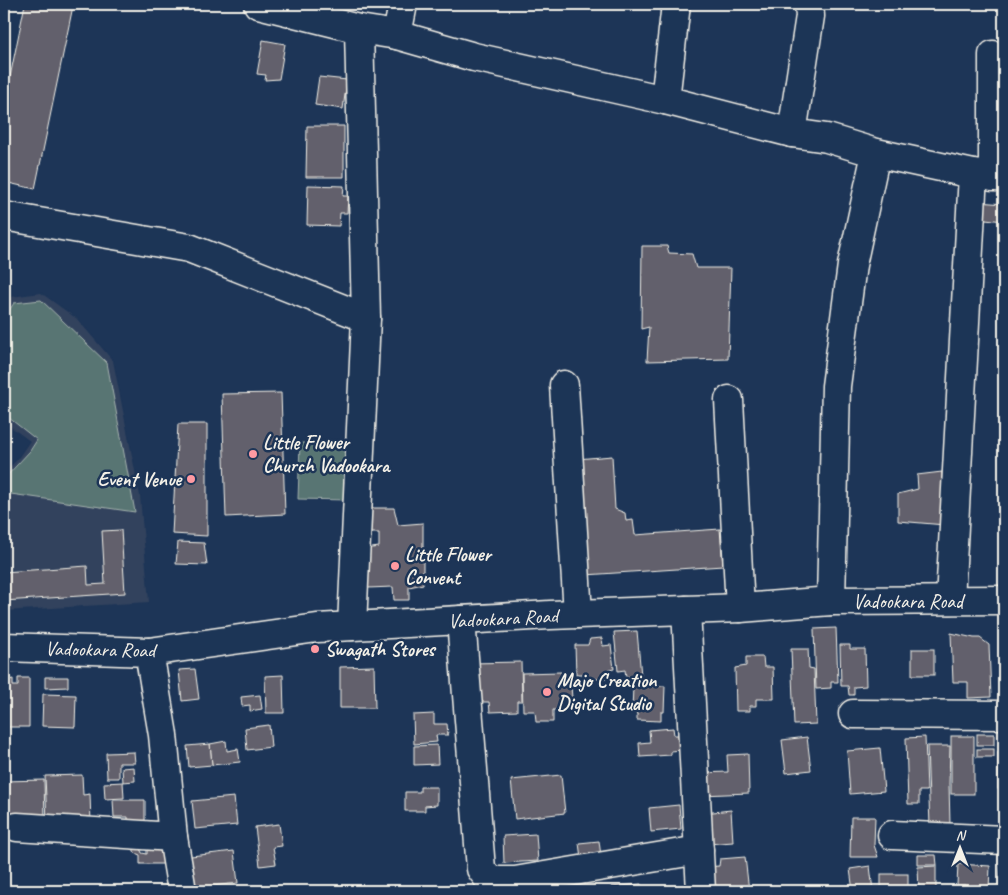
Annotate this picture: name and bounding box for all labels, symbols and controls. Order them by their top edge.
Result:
place label: Little Flower Church Vadookara [263,430,391,478]
marker: Little Flower Church Vadookara [247,448,259,460]
place label: Event Venue [97,467,183,492]
marker: Event Venue [185,473,197,485]
place label: Little Flower Convent [405,542,493,590]
marker: Little Flower Convent [389,560,401,572]
street label: Vadookara Road [853,589,966,614]
street label: Vadookara Road [448,603,562,634]
street label: Vadookara Road [45,636,158,663]
place label: Swagath Stores [325,637,437,662]
marker: Swagath Stores [309,643,321,655]
place label: Majo Creation Digital Studio [557,668,657,716]
marker: Majo Creation Digital Studio [541,686,553,698]
north arrow [936,822,986,872]
text: N [956,827,967,844]

